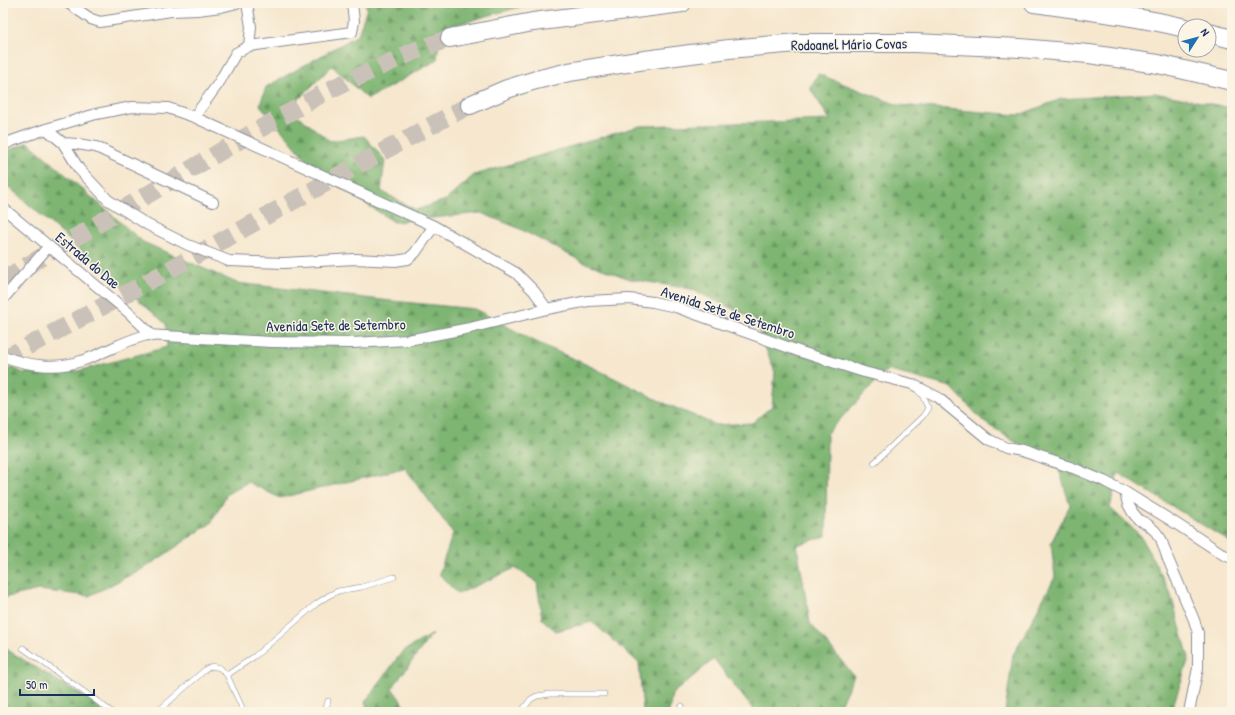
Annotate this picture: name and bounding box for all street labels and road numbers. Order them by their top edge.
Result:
street label: Rodoanel Mário Covas [791,32,907,56]
street label: Estrada do Dae [51,227,125,293]
street label: Avenida Sete de Setembro [658,280,798,344]
street label: Avenida Sete de Setembro [266,313,406,337]

